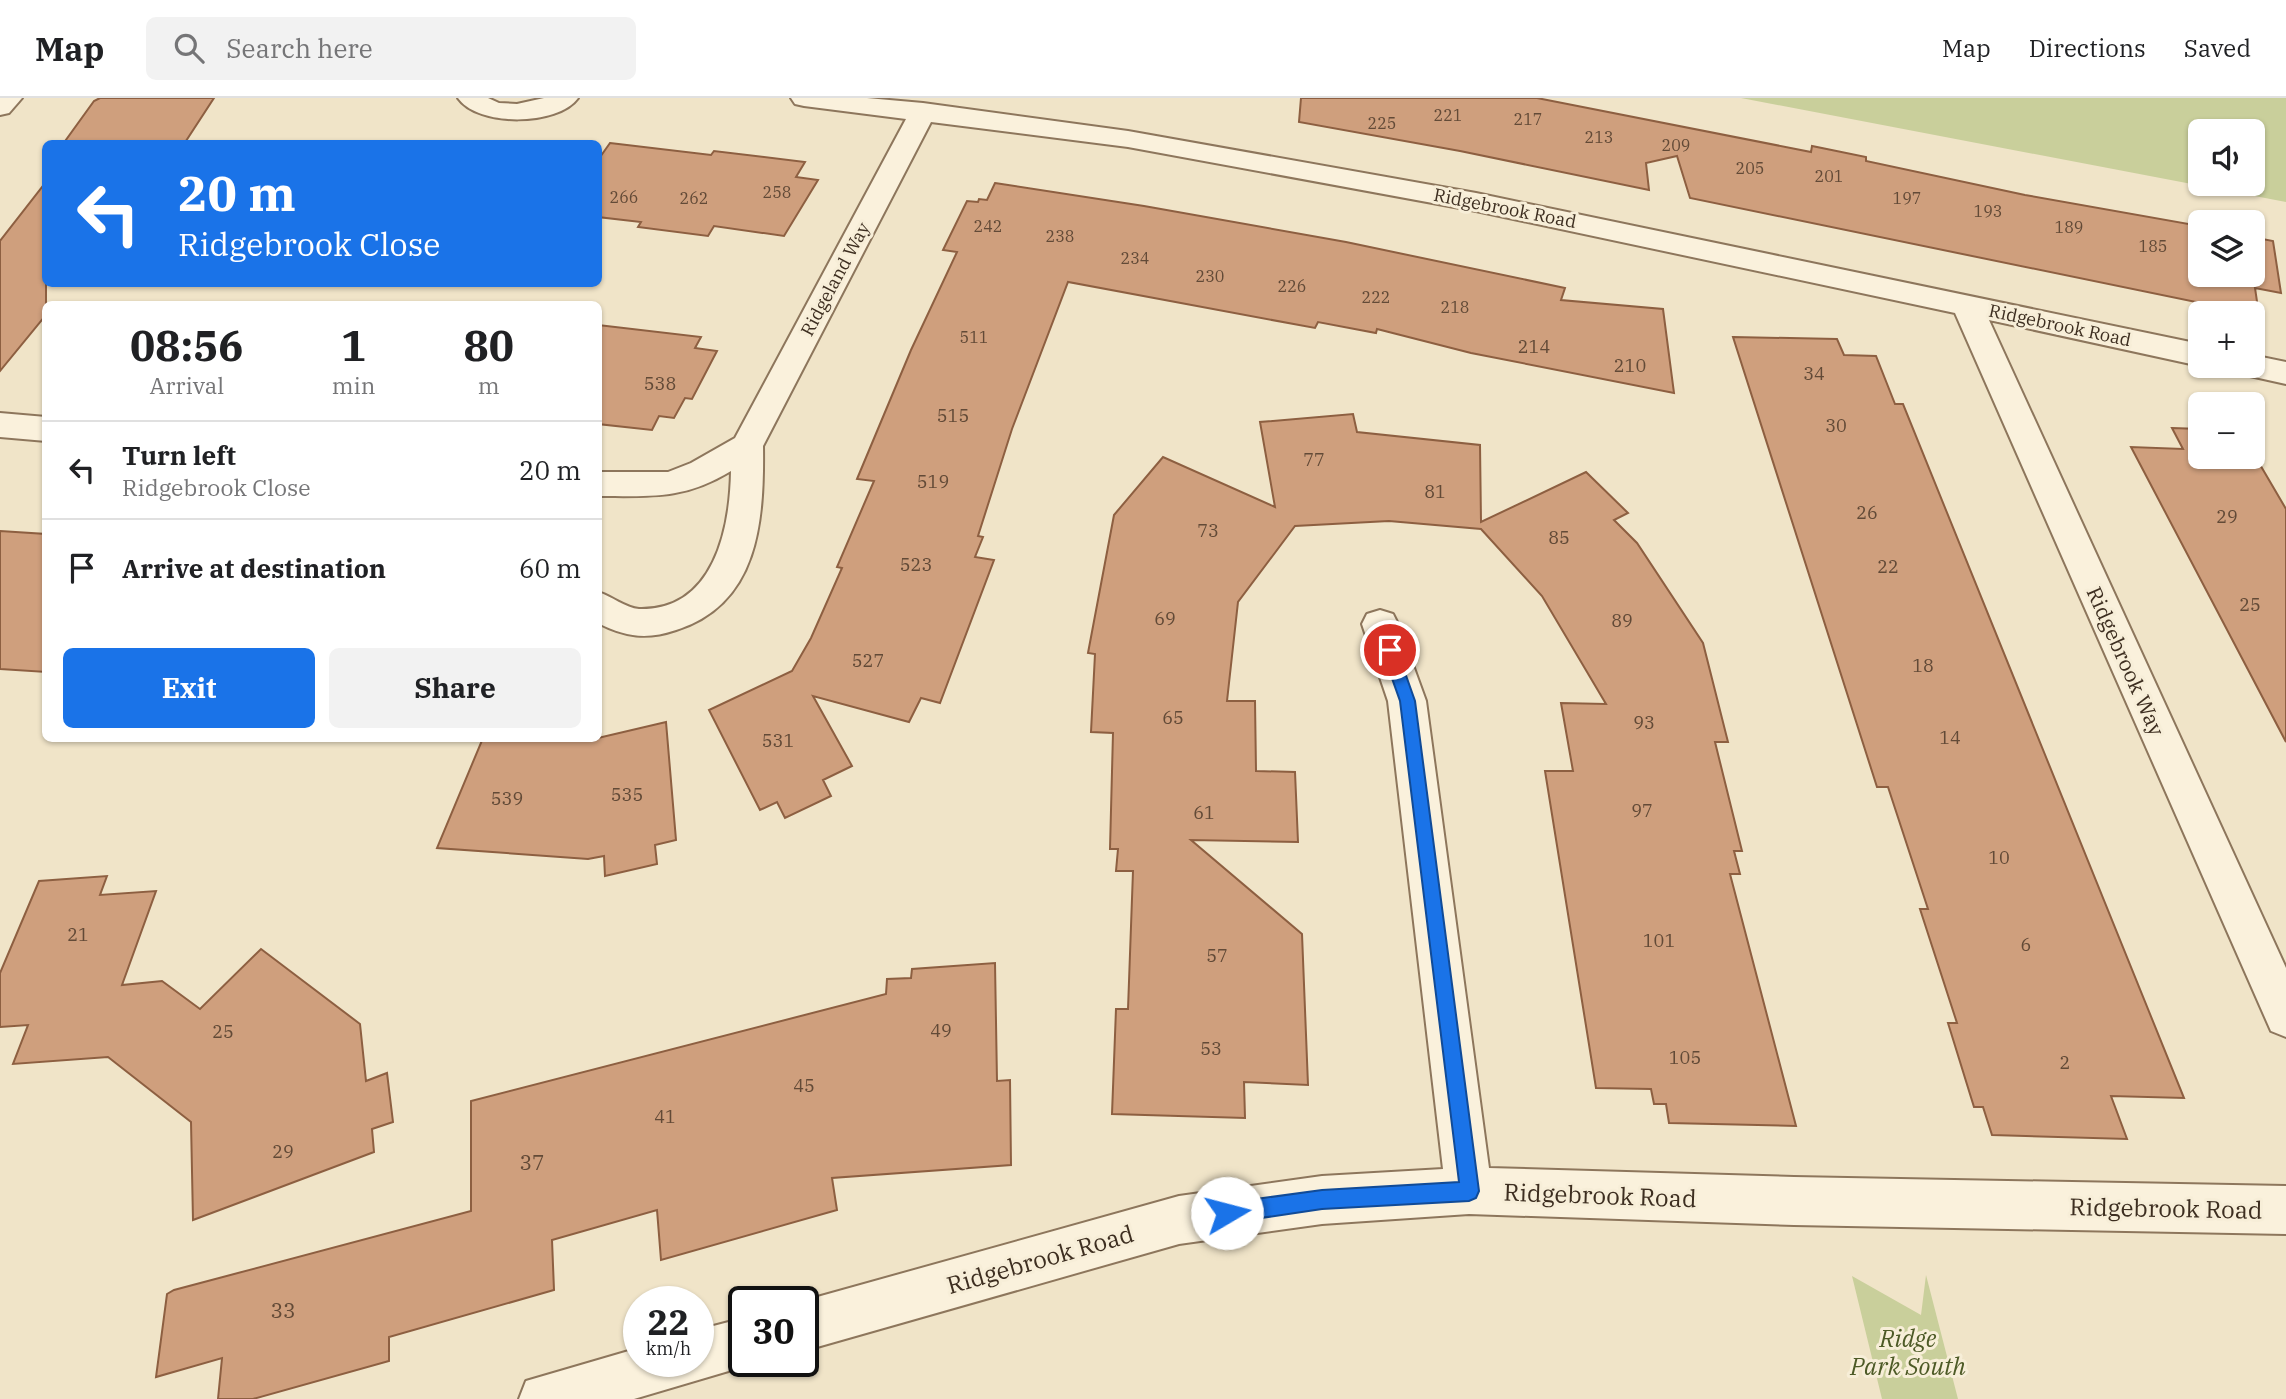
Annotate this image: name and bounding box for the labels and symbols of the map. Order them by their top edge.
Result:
house number: 221 [1434,105,1462,125]
house number: 217 [1514,109,1542,129]
house number: 225 [1368,113,1396,133]
house number: 213 [1585,127,1613,147]
house number: 209 [1662,135,1690,155]
house number: 205 [1736,158,1764,178]
house number: 201 [1815,166,1843,186]
house number: 258 [763,182,791,202]
street label: Ridgebrook Road [1432,183,1578,233]
house number: 266 [610,187,638,207]
house number: 262 [680,188,708,208]
house number: 197 [1893,188,1921,208]
house number: 193 [1974,201,2002,221]
house number: 242 [974,216,1002,236]
house number: 189 [2055,217,2083,237]
street label: Ridgeland Way [795,218,875,340]
house number: 238 [1046,226,1074,246]
house number: 185 [2139,236,2167,256]
house number: 234 [1121,248,1149,268]
house number: 230 [1196,266,1224,286]
house number: 226 [1278,276,1306,296]
house number: 222 [1362,287,1390,307]
house number: 218 [1441,297,1469,317]
street label: Ridgebrook Road [1987,299,2133,351]
house number: 511 [960,327,988,347]
house number: 214 [1518,335,1550,358]
house number: 210 [1614,354,1646,377]
house number: 34 [1803,362,1825,385]
house number: 538 [644,372,676,395]
house number: 515 [937,404,969,427]
house number: 30 [1825,414,1847,437]
house number: 77 [1303,448,1325,471]
house number: 519 [917,470,949,493]
house number: 81 [1424,480,1446,503]
house number: 26 [1856,501,1878,524]
house number: 29 [2216,505,2238,528]
house number: 73 [1197,519,1219,542]
house number: 85 [1548,526,1570,549]
house number: 523 [900,553,932,576]
house number: 22 [1877,555,1899,578]
street label: Ridgebrook Way [2081,582,2172,741]
house number: 25 [2239,593,2261,616]
house number: 69 [1154,607,1176,630]
house number: 89 [1611,609,1633,632]
pin [1360,620,1420,680]
house number: 527 [852,649,884,672]
house number: 18 [1912,654,1934,677]
house number: 65 [1162,706,1184,729]
house number: 93 [1633,711,1655,734]
house number: 14 [1939,726,1961,749]
house number: 531 [762,729,794,752]
house number: 535 [611,783,643,806]
house number: 539 [491,787,523,810]
house number: 97 [1631,799,1653,822]
house number: 61 [1193,801,1215,824]
house number: 10 [1988,846,2010,869]
house number: 21 [67,923,89,946]
house number: 101 [1643,929,1675,952]
house number: 6 [2021,933,2031,956]
house number: 57 [1206,944,1228,967]
house number: 49 [930,1019,952,1042]
house number: 25 [212,1020,234,1043]
house number: 53 [1200,1037,1222,1060]
house number: 105 [1669,1046,1701,1069]
house number: 2 [2060,1051,2070,1074]
house number: 45 [793,1074,815,1097]
house number: 41 [654,1105,676,1128]
house number: 29 [272,1140,294,1163]
house number: 37 [519,1148,545,1176]
position arrow [1190,1176,1264,1250]
street label: Ridgebrook Road [1503,1176,1697,1214]
street label: Ridgebrook Road [2069,1190,2263,1226]
street label: Ridgebrook Road [943,1217,1137,1301]
speed limit sign: 30 [728,1286,819,1377]
house number: 33 [270,1296,296,1324]
park label: Ridge Park South [1849,1322,1966,1382]

